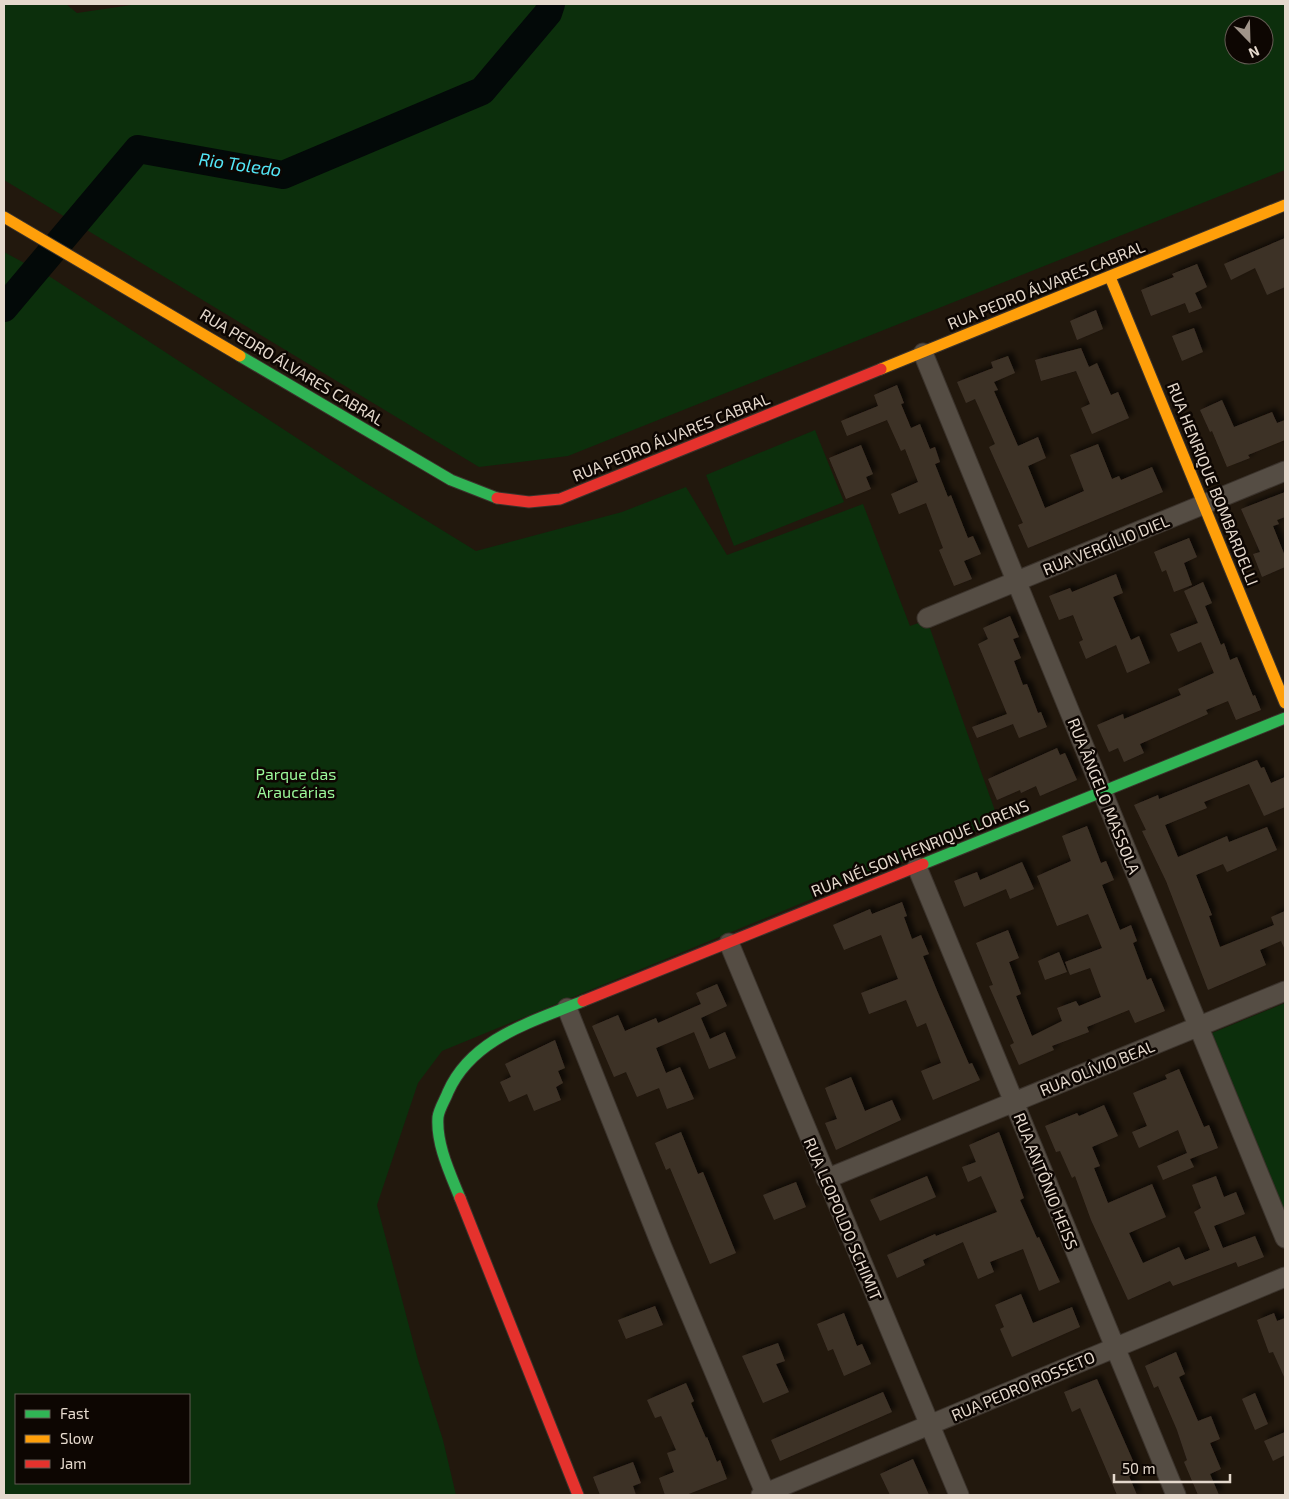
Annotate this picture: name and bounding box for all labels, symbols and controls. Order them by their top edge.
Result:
north arrow [1224,15,1274,65]
text: N [1246,43,1262,62]
water label: Rio Toledo [197,147,283,181]
street label: RUA PEDRO ÁLVARES CABRAL [944,236,1147,333]
street label: RUA PEDRO ÁLVARES CABRAL [197,304,388,429]
street label: RUA HENRIQUE BOMBARDELLI [1163,380,1263,588]
street label: RUA PEDRO ÁLVARES CABRAL [569,388,772,485]
street label: RUA VERGÍLIO DIEL [1040,510,1172,579]
street label: RUA ÂNGELO MASSOLA [1064,715,1144,877]
park label: Parque das Araucárias [256,764,336,801]
street label: RUA NÉLSON HENRIQUE LORENS [808,795,1032,901]
street label: RUA OLÍVIO BEAL [1037,1036,1157,1099]
street label: RUA ANTÔNIO HEISS [1010,1110,1083,1252]
street label: RUA LEOPOLDO SCHIMIT [801,1134,886,1303]
street label: RUA PEDRO ROSSETO [948,1347,1097,1424]
legend [15,1394,190,1484]
text: Fast [60,1404,90,1422]
text: Slow [60,1429,94,1447]
scale bar [1114,1452,1230,1484]
text: Jam [60,1454,86,1472]
text: 50 m [1122,1459,1156,1477]

